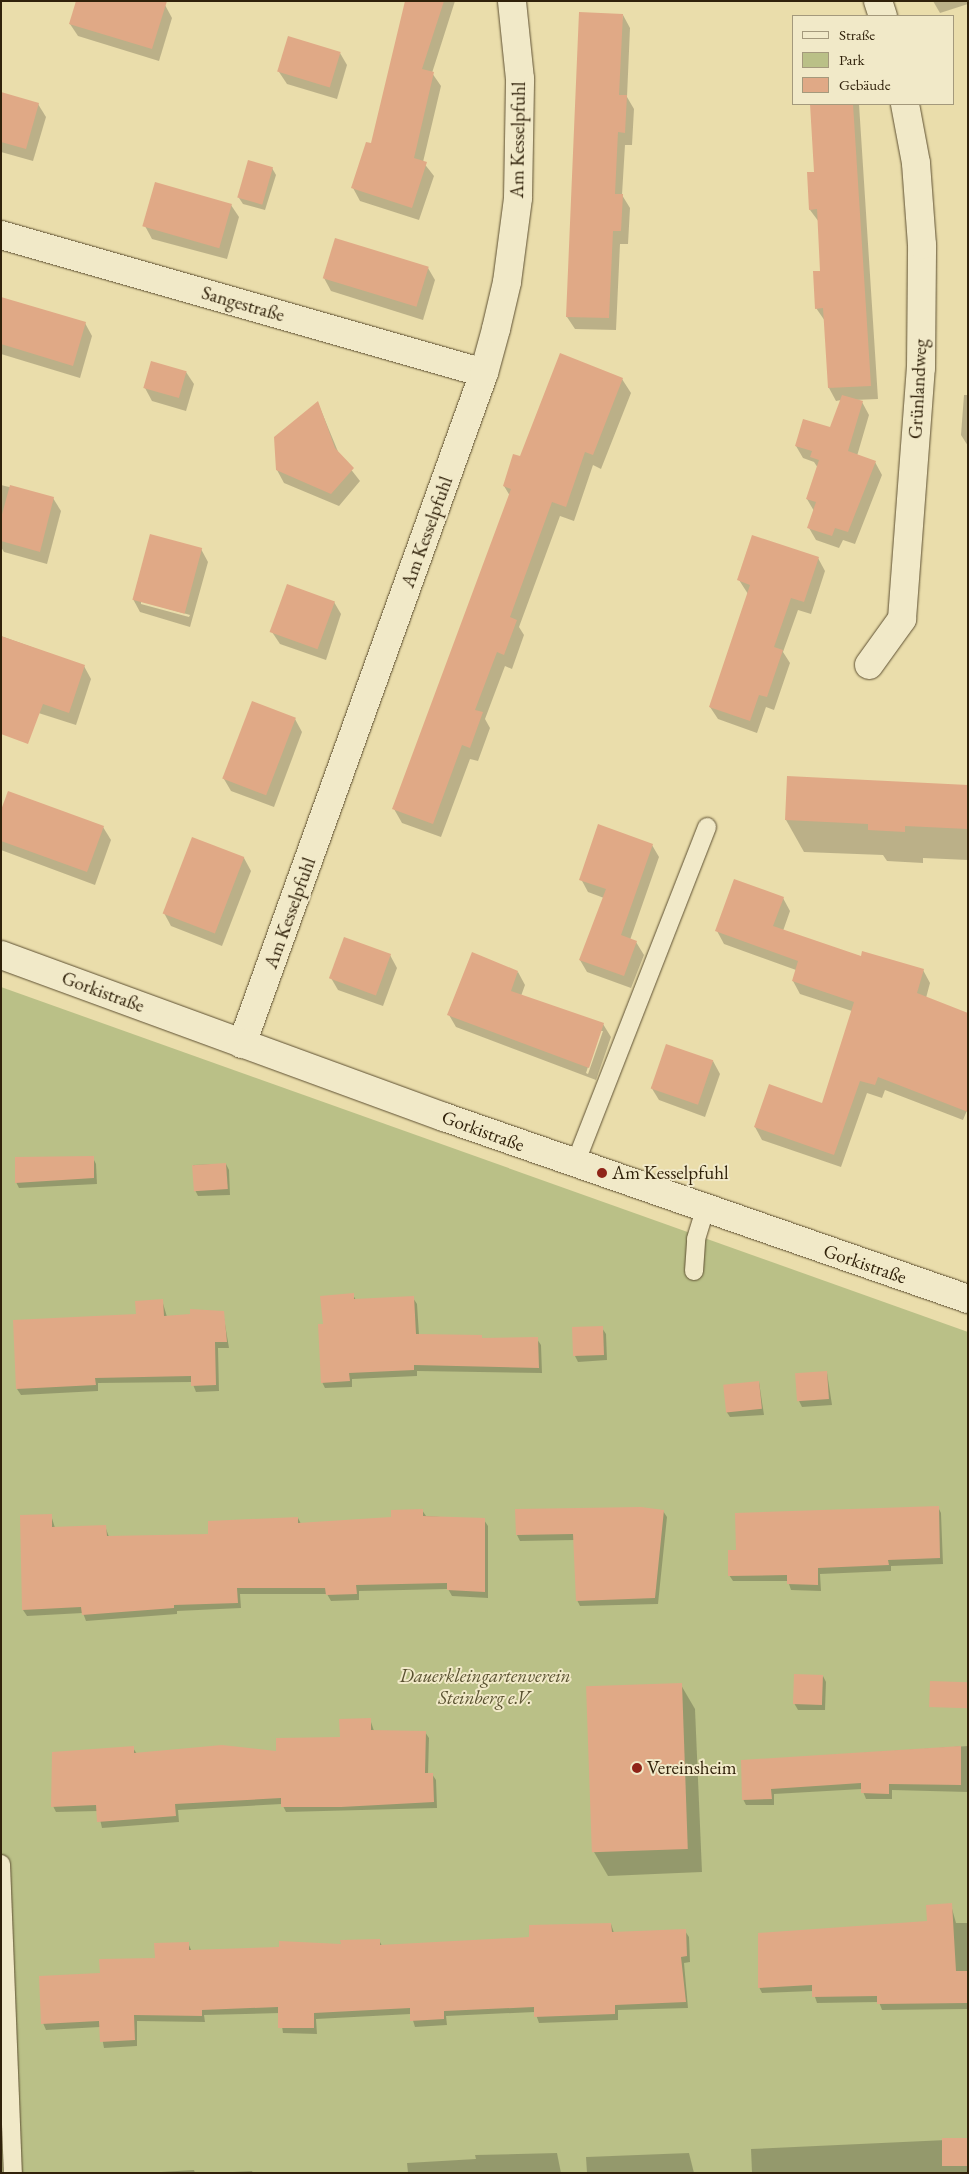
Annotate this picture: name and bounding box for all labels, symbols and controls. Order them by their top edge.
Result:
legend [792,15,954,105]
text: Straße [839,25,875,44]
text: Park [839,50,865,69]
text: Gebäude [839,75,891,94]
street label: Am Kesselpfuhl [506,82,530,198]
street label: Sangestraße [199,281,287,327]
street label: Grünlandweg [904,338,932,440]
street label: Am Kesselpfuhl [396,473,458,591]
street label: Am Kesselpfuhl [259,854,321,972]
street label: Gorkistraße [59,967,147,1017]
street label: Gorkistraße [439,1106,527,1156]
place label: Am Kesselpfuhl [612,1162,729,1184]
marker: Am Kesselpfuhl [596,1167,608,1179]
street label: Gorkistraße [821,1239,909,1289]
park label: Dauerkleingartenverein Steinberg e.V. [399,1665,571,1709]
place label: Vereinsheim [647,1757,736,1779]
marker: Vereinsheim [631,1762,643,1774]

